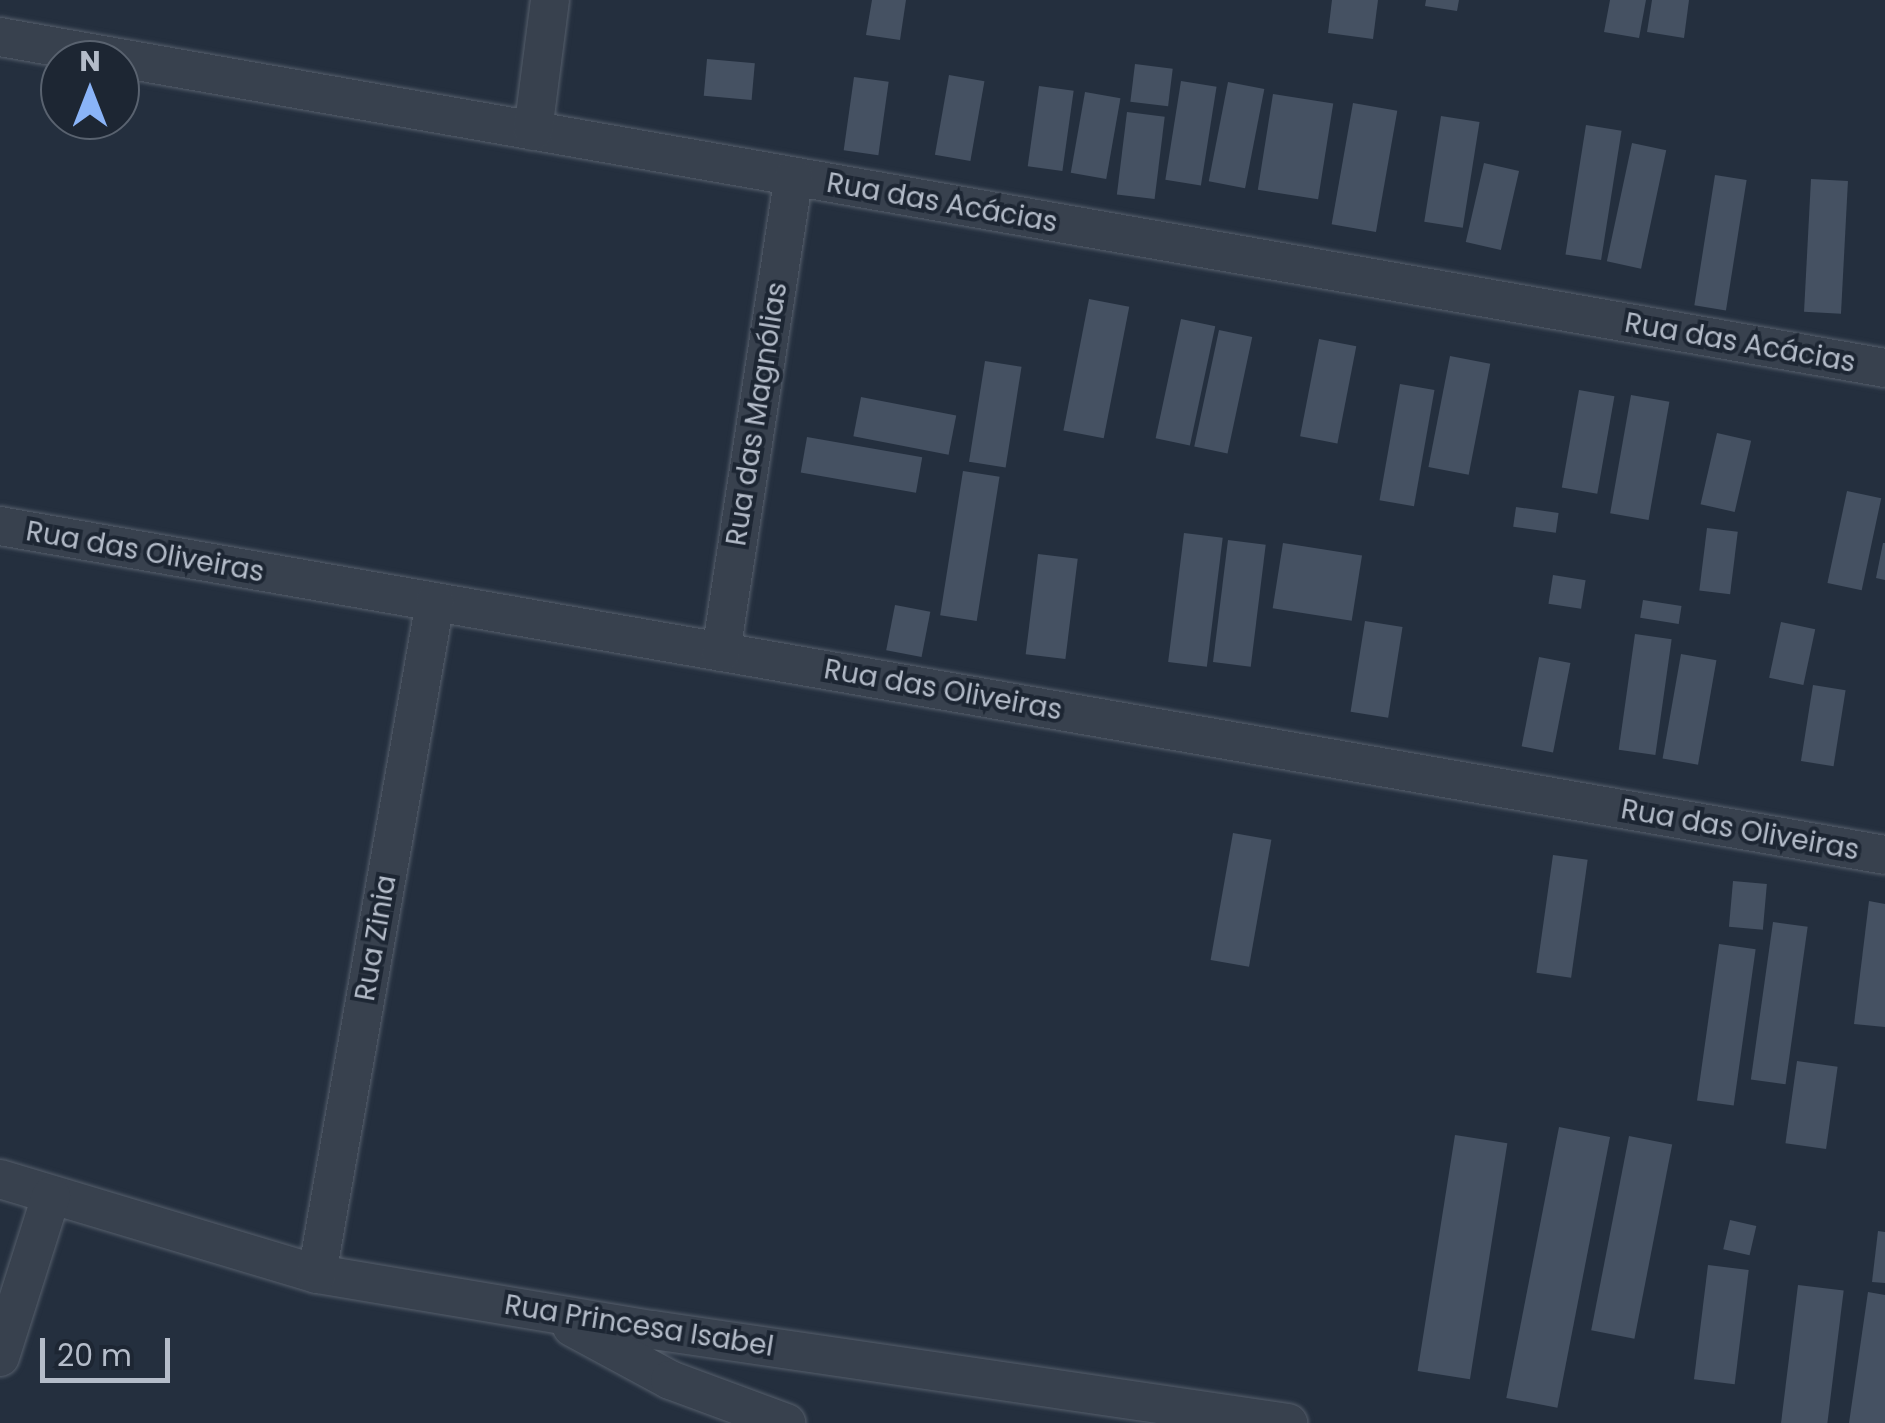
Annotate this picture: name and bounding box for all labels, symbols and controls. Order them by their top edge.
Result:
north arrow [40,40,140,140]
text: N [79,42,101,81]
street label: Rua das Acácias [824,166,1060,240]
street label: Rua das Magnólias [720,280,794,548]
street label: Rua das Acácias [1622,306,1858,380]
street label: Rua das Oliveiras [23,515,267,589]
street label: Rua das Oliveiras [821,653,1065,727]
street label: Rua das Oliveiras [1618,793,1862,867]
street label: Rua Zinia [348,872,404,1004]
street label: Rua Princesa Isabel [502,1288,776,1364]
scale bar [45,1318,175,1380]
text: 20 m [57,1334,132,1377]

